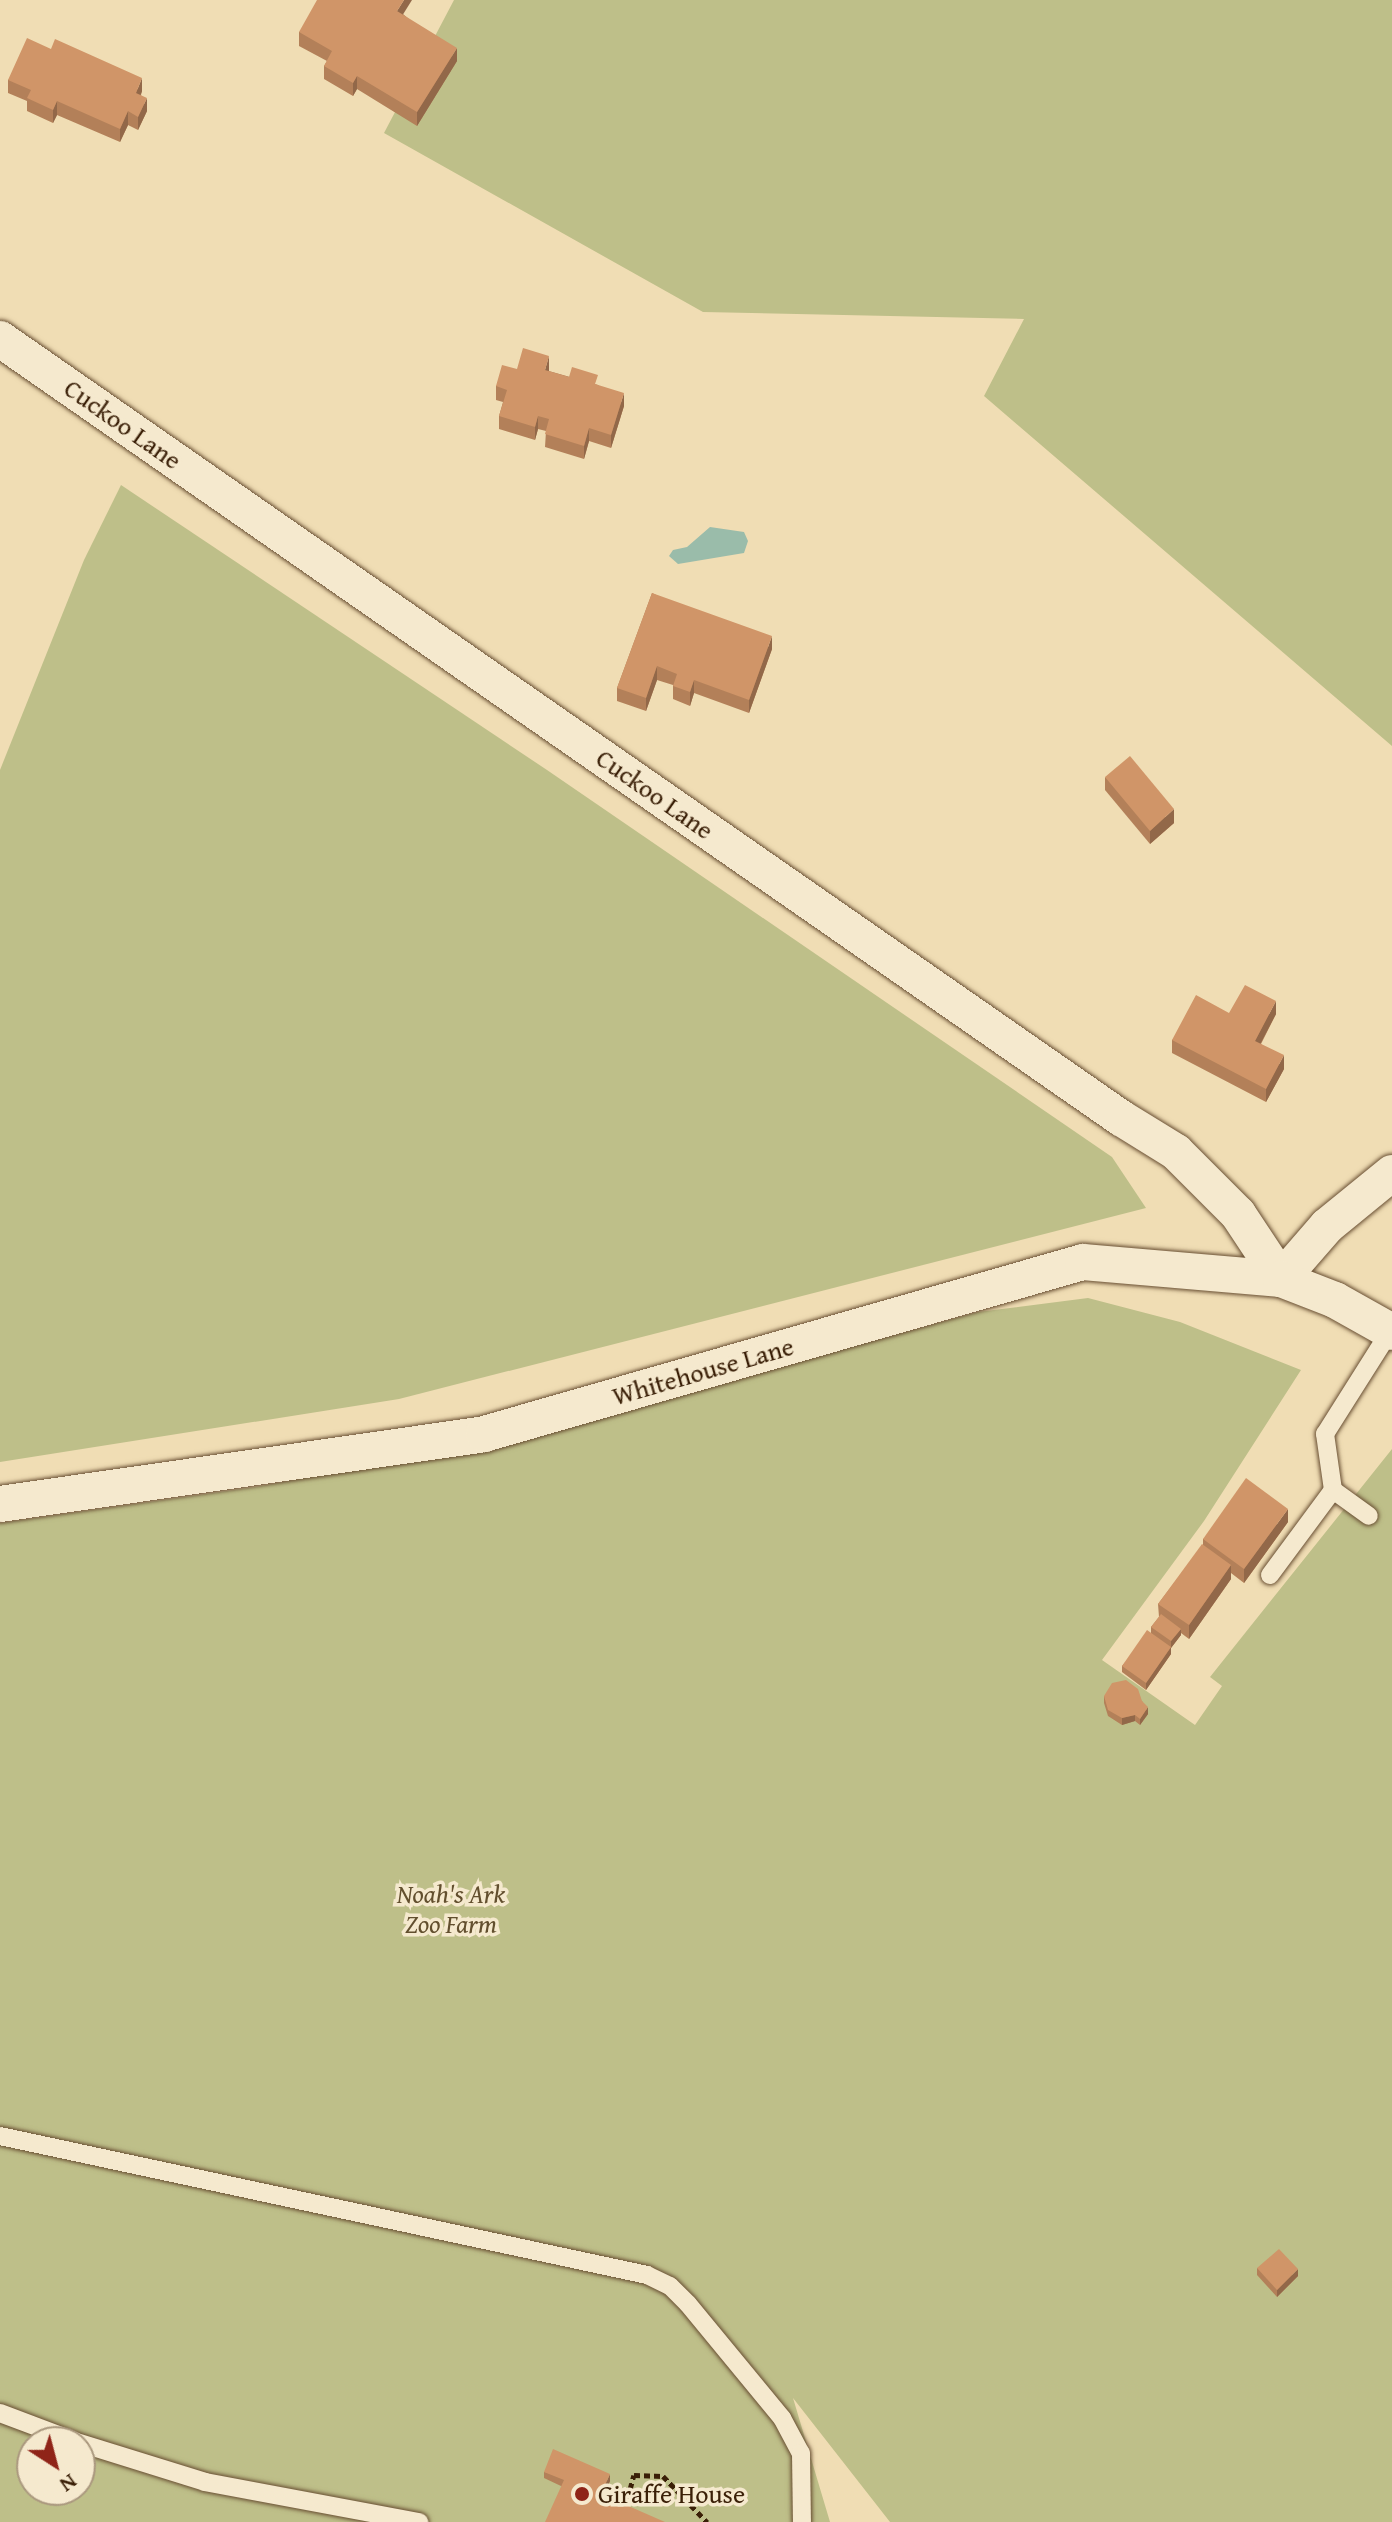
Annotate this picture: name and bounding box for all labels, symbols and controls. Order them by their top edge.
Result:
street label: Cuckoo Lane [58,372,188,476]
street label: Cuckoo Lane [590,742,720,846]
street label: Whitehouse Lane [609,1330,797,1412]
park label: Noah's Ark Zoo Farm [397,1878,505,1940]
north arrow [16,2426,96,2506]
text: N [54,2467,84,2501]
place label: Giraffe House [598,2478,745,2510]
marker: Giraffe House [573,2485,591,2503]

